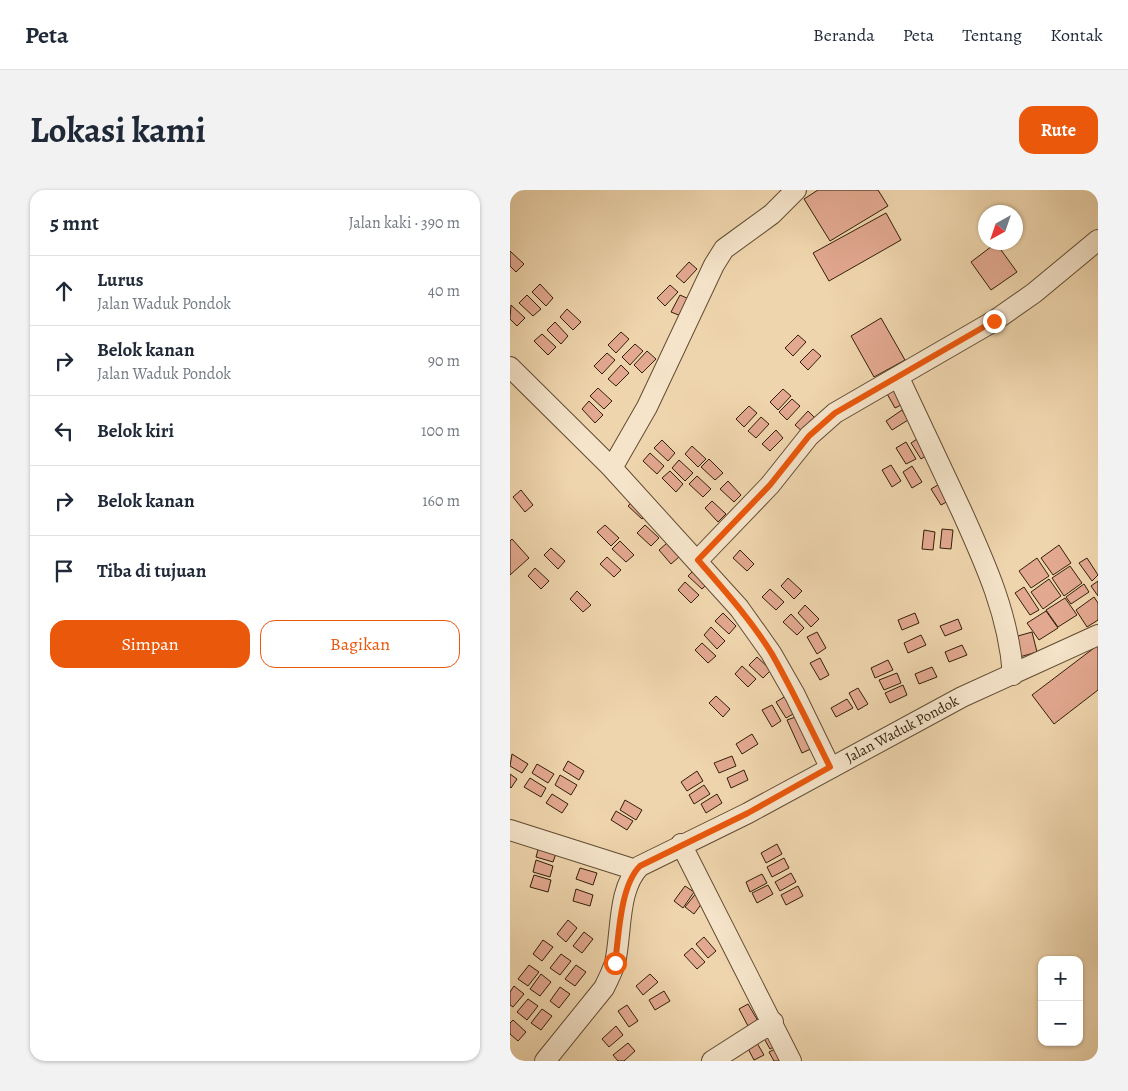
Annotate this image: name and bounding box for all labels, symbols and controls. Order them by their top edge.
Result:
text: Peta [25,19,69,51]
text: Beranda [813,23,875,47]
text: Peta [903,23,934,47]
text: Tentang [962,23,1022,47]
text: Kontak [1050,23,1103,47]
text: Lokasi kami [30,106,206,154]
button: Rute [1019,106,1098,154]
north arrow [978,205,1023,250]
text: 5 mnt [50,209,99,237]
text: Jalan kaki · 390 m [348,212,460,234]
text: Lurus [97,267,143,293]
icon: ahead [50,277,78,305]
text: 40 m [428,280,460,302]
text: Jalan Waduk Pondok [97,293,231,315]
route end [983,310,1006,333]
text: Belok kanan [97,337,195,363]
icon: right [50,347,78,375]
text: 90 m [428,350,460,372]
text: Jalan Waduk Pondok [97,363,231,385]
icon: left [50,417,78,445]
text: Belok kiri [97,418,174,444]
text: 100 m [421,420,460,442]
icon: right [50,487,78,515]
text: Belok kanan [97,488,195,514]
text: 160 m [422,490,460,512]
icon: arrive [50,557,78,585]
text: Tiba di tujuan [97,558,206,584]
button: Simpan [50,620,250,668]
button: Bagikan [260,620,460,668]
street label: Jalan Waduk Pondok [842,690,963,767]
route start [604,952,627,975]
map controls [1038,956,1083,1046]
button: + [1038,956,1083,1001]
button: − [1038,1001,1083,1046]

